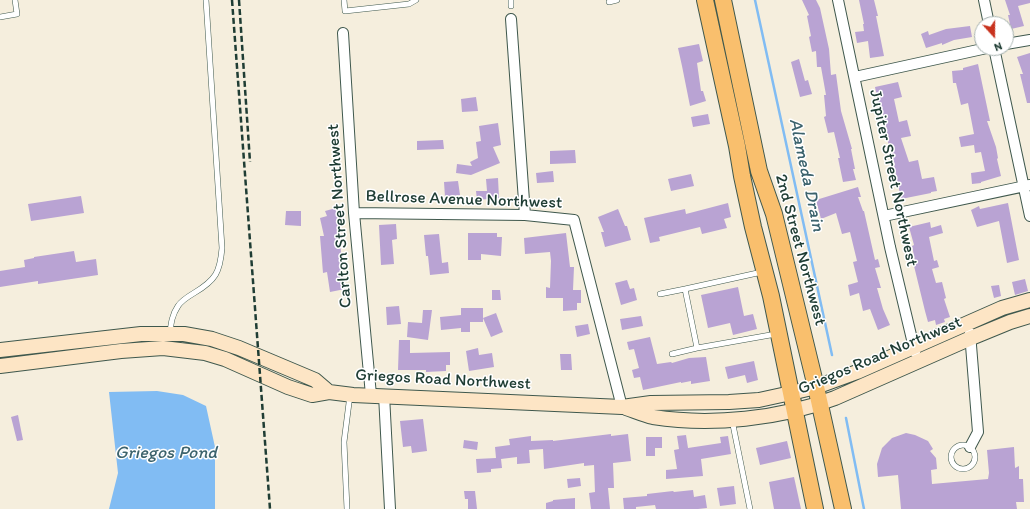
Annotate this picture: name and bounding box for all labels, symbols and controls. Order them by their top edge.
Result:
north arrow [974,16,1014,56]
text: N [992,39,1004,54]
street label: Jupiter Street Northwest [864,87,922,269]
water label: Alameda Drain [783,117,829,233]
street label: Carlton Street Northwest [323,123,357,309]
street label: 2nd Street Northwest [770,172,830,328]
street label: Bellrose Avenue Northwest [365,186,563,214]
street label: Griegos Road Northwest [795,312,965,400]
street label: Griegos Road Northwest [355,365,531,395]
water label: Griegos Pond [115,442,217,464]

